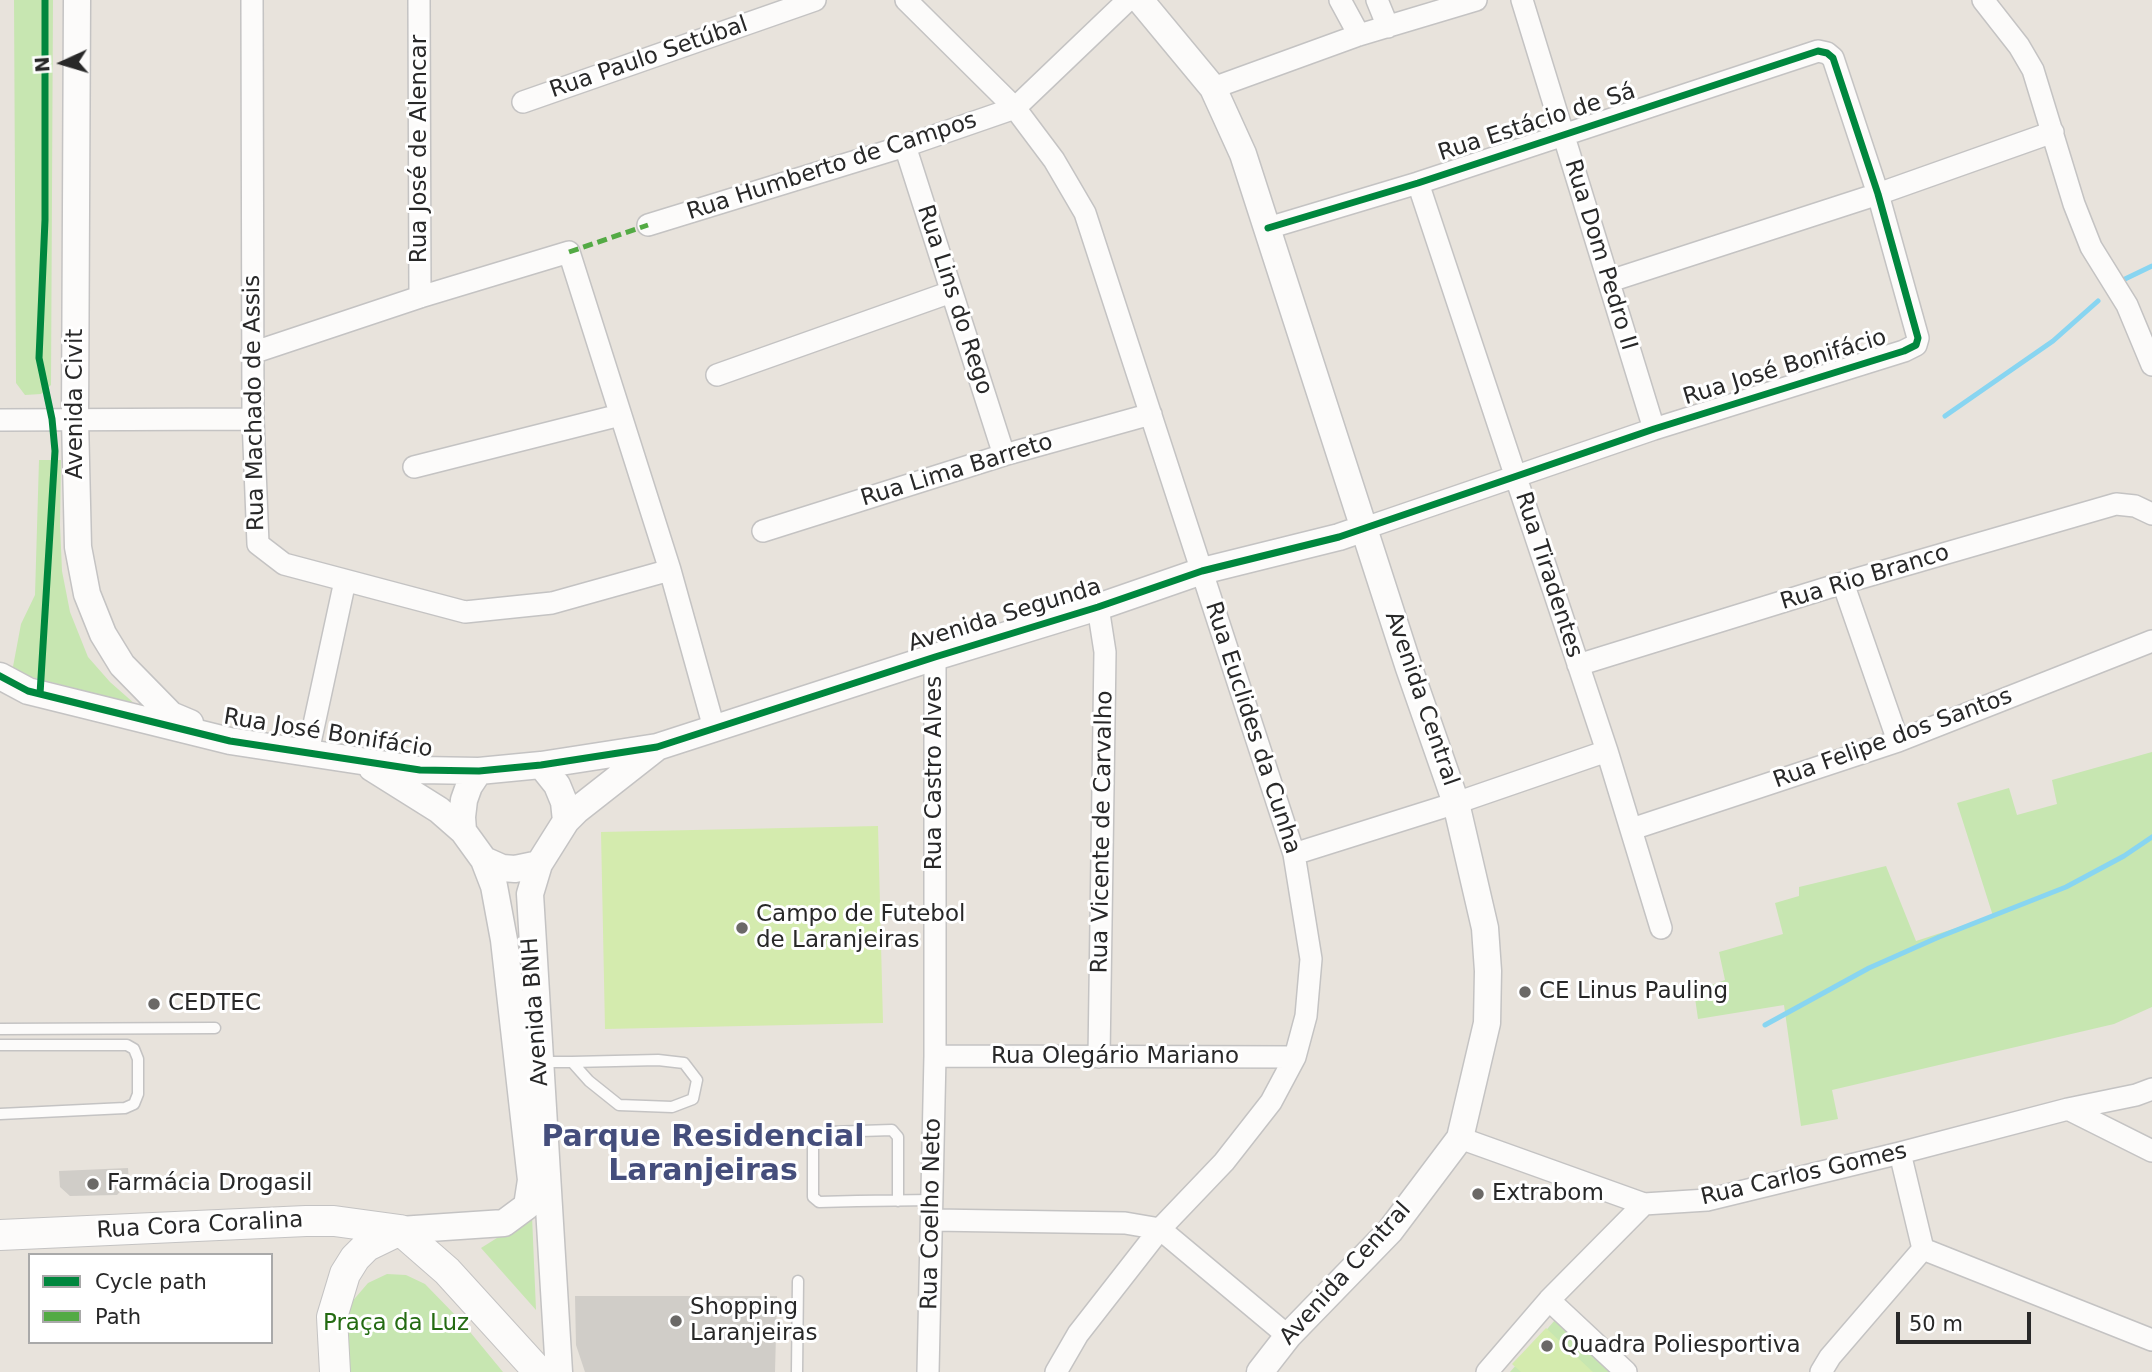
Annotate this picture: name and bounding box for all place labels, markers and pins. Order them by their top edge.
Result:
place label: Campo de Futebol de Laranjeiras [756,901,965,955]
marker: Campo de Futebol de Laranjeiras [734,920,750,936]
place label: CE Linus Pauling [1539,978,1728,1006]
marker: CE Linus Pauling [1517,984,1533,1000]
place label: CEDTEC [168,990,261,1018]
marker: CEDTEC [146,996,162,1012]
place label: Farmácia Drogasil [107,1170,312,1198]
marker: Farmácia Drogasil [85,1176,101,1192]
place label: Extrabom [1492,1180,1604,1208]
marker: Extrabom [1470,1186,1486,1202]
place label: Shopping Laranjeiras [690,1294,817,1348]
marker: Shopping Laranjeiras [668,1313,684,1329]
place label: Quadra Poliesportiva [1561,1332,1801,1360]
marker: Quadra Poliesportiva [1539,1338,1555,1354]

